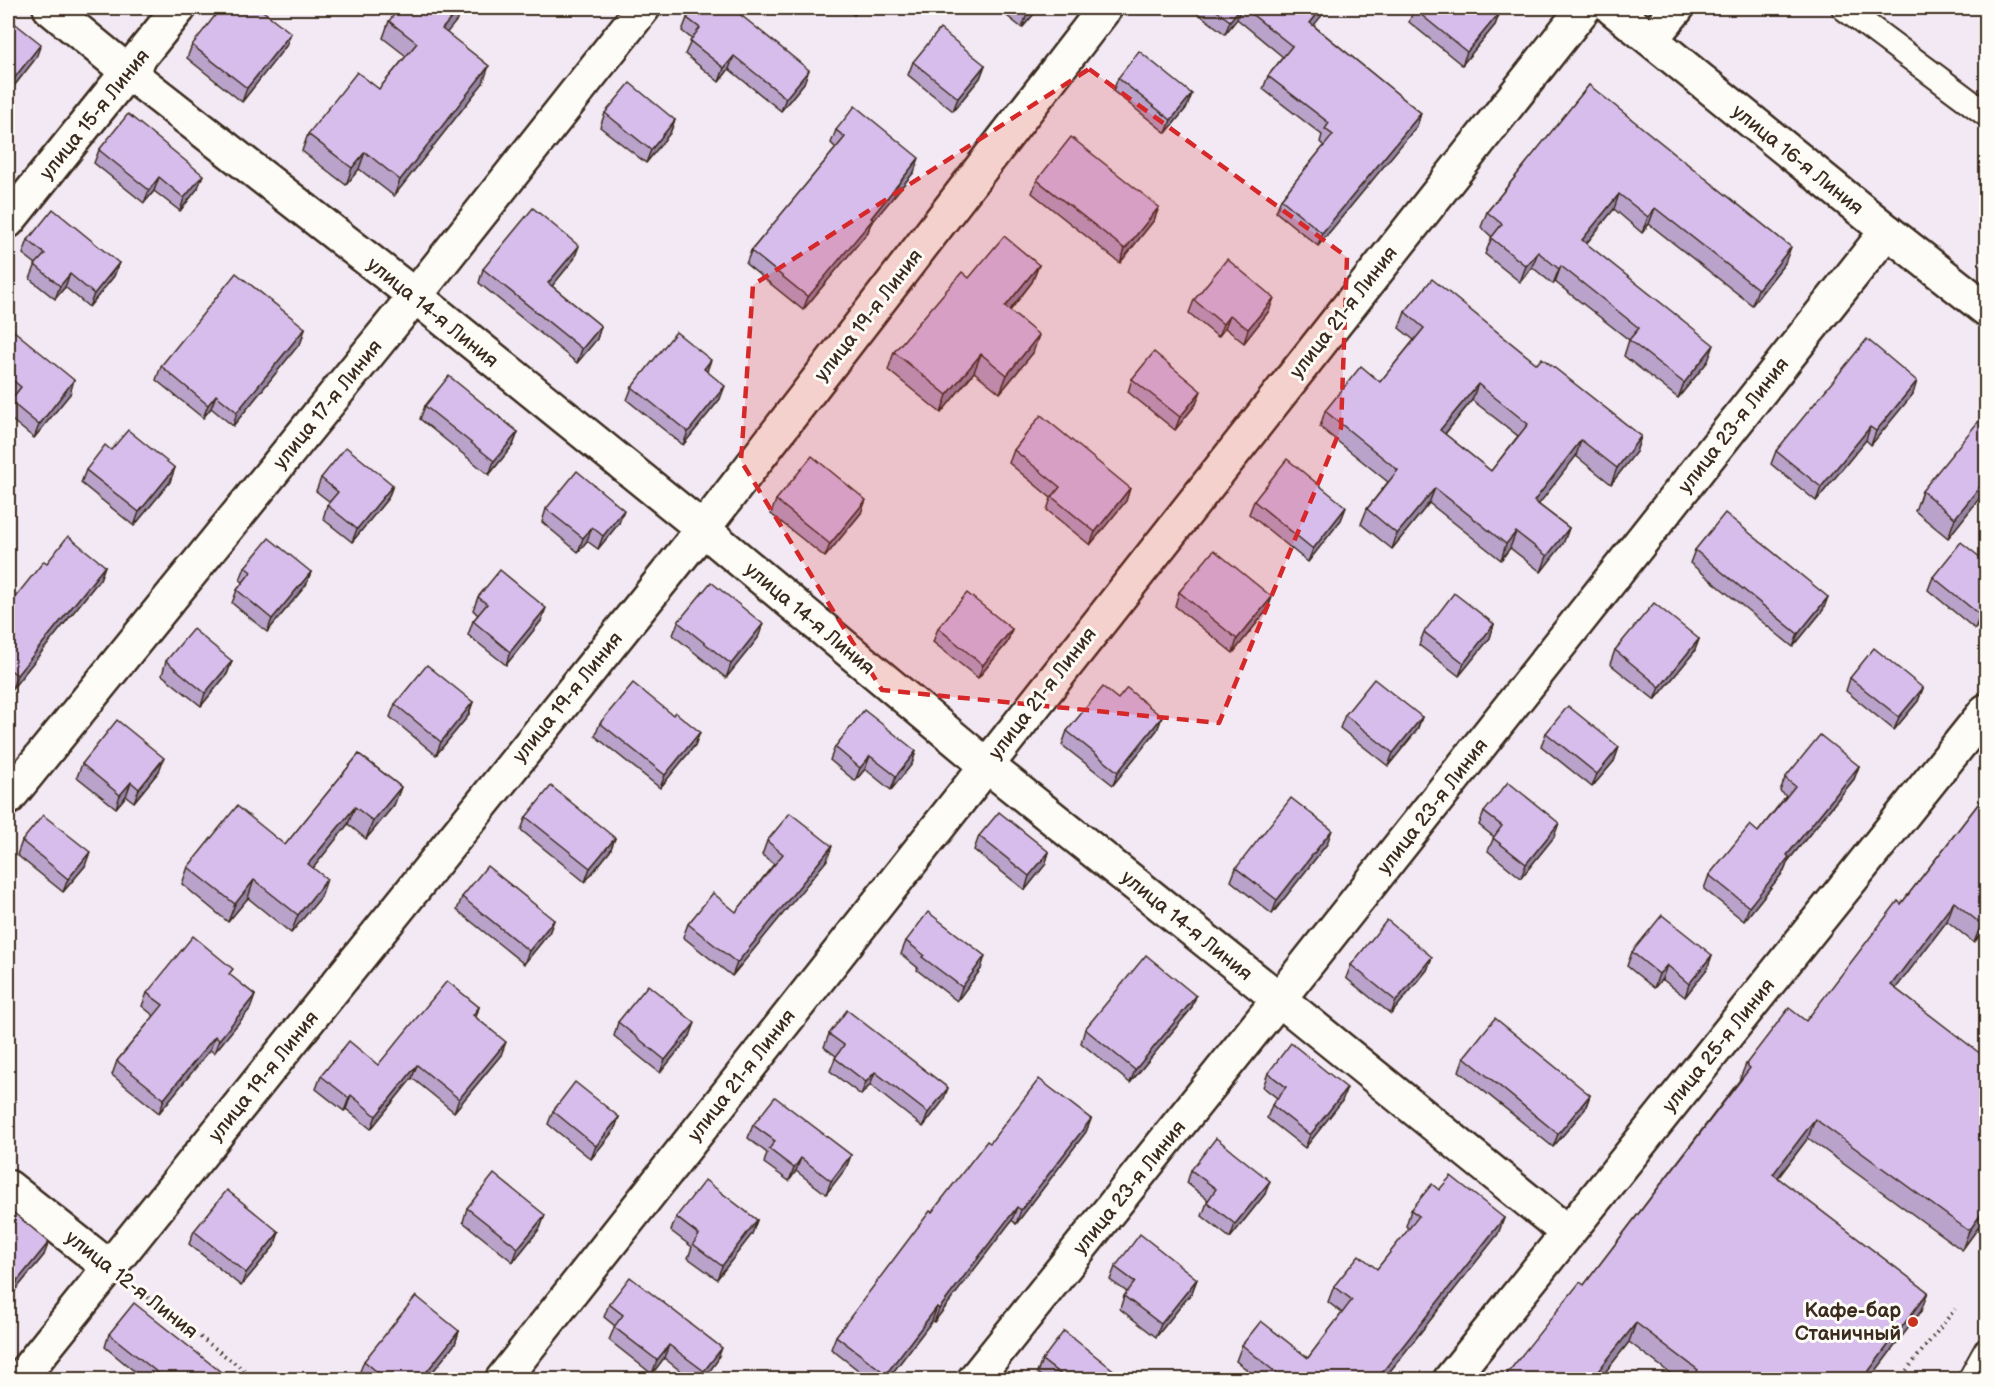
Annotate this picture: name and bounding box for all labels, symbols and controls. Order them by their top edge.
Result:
street label: улица 15-я Линия [35,44,155,185]
street label: улица 16-я Линия [1727,99,1868,220]
street label: улица 21-я Линия [1285,242,1403,384]
street label: улица 19-я Линия [810,245,928,387]
street label: улица 14-я Линия [362,252,503,373]
street label: улица 17-я Линия [268,335,387,474]
street label: улица 23-я Линия [1673,353,1794,498]
street label: улица 14-я Линия [740,558,879,680]
street label: улица 21-я Линия [984,623,1102,765]
street label: улица 19-я Линия [508,627,628,768]
street label: улица 23-я Линия [1372,734,1493,879]
street label: улица 14-я Линия [1116,865,1257,986]
street label: улица 25-я Линия [1657,974,1780,1117]
street label: улица 21-я Линия [683,1005,801,1147]
street label: улица 19-я Линия [204,1006,324,1147]
street label: улица 23-я Линия [1068,1116,1191,1260]
street label: улица 12-я Линия [60,1226,202,1344]
place label: Кафе-бар Станичный [1795,1299,1901,1346]
marker: Кафе-бар Станичный [1906,1315,1920,1329]

